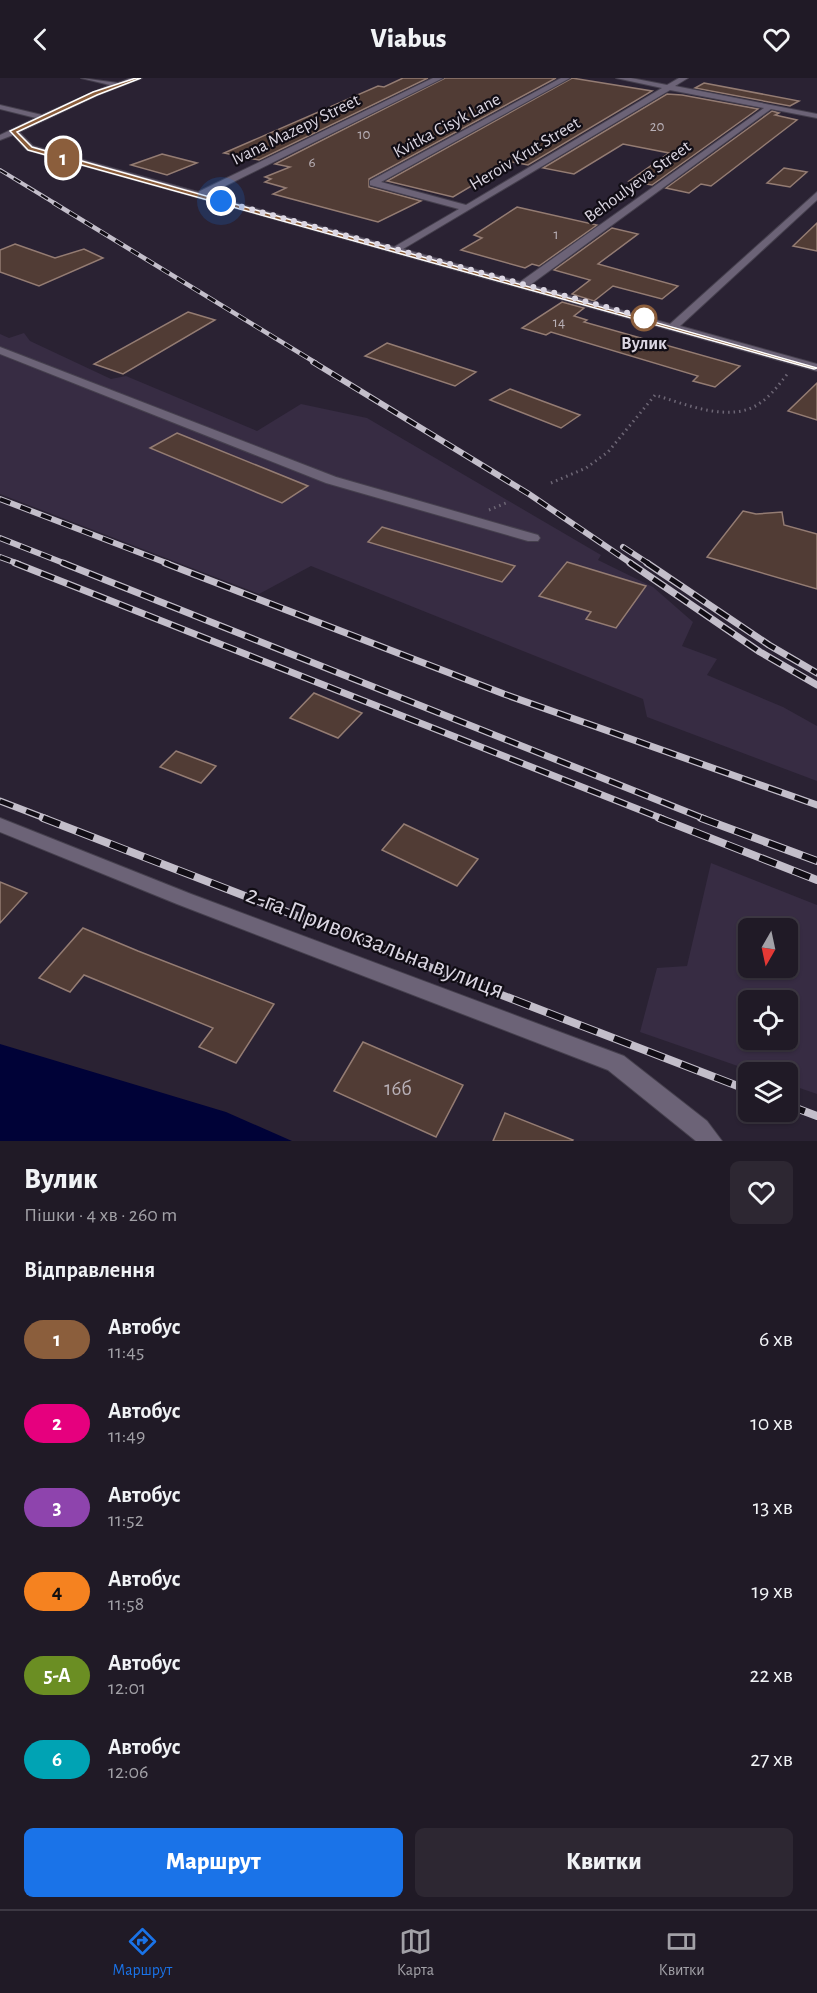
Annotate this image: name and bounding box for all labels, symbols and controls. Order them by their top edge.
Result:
icon: back [24,23,57,56]
icon: heart [760,23,793,56]
text: Viabus [371,25,446,52]
street label: Kvitka Cisyk Lane [390,90,504,162]
street label: Ivana Mazepy Street [229,91,363,169]
street label: Heroiv Krut Street [467,114,584,194]
house number: 20 [650,119,664,134]
house number: 10 [357,127,371,142]
street label: Behoulyeva Street [582,137,695,226]
line badge: 1 [44,138,82,178]
text: 1 [59,148,67,169]
house number: 6 [308,155,316,170]
your location [206,186,236,216]
house number: 1 [553,227,559,242]
marker: Вулик [631,305,657,331]
house number: 14 [553,315,565,330]
place label: Вулик [621,335,667,353]
street label: 2-га Привокзальна вулиця [242,881,508,1003]
north arrow [738,918,798,978]
map controls [738,918,798,1122]
button: locate [738,990,798,1050]
button: layers [738,1062,798,1122]
house number: 16б [384,1078,412,1099]
button: heart [730,1161,793,1224]
text: Вулик [24,1166,98,1194]
text: Пішки · 4 хв · 260 m [24,1205,177,1225]
text: Відправлення [24,1259,155,1281]
text: Автобус [108,1316,181,1338]
text: 6 хв [759,1328,793,1350]
text: 1 [53,1329,61,1350]
text: 11:45 [108,1342,144,1362]
text: Автобус [108,1400,181,1422]
text: 10 хв [750,1412,793,1434]
text: 2 [52,1413,62,1434]
text: 11:49 [108,1426,145,1446]
text: Автобус [108,1484,181,1506]
text: 13 хв [753,1496,793,1518]
text: 3 [52,1497,62,1518]
text: 11:52 [108,1510,144,1530]
text: Автобус [108,1568,181,1590]
text: 19 хв [752,1580,793,1602]
text: 4 [52,1581,62,1602]
text: 11:58 [108,1594,144,1614]
text: Автобус [108,1652,181,1674]
text: 22 хв [749,1664,793,1686]
text: 5-А [43,1665,71,1686]
text: 12:01 [108,1678,146,1698]
text: Автобус [108,1736,181,1758]
text: 27 хв [750,1748,793,1770]
text: 6 [52,1749,62,1770]
text: 12:06 [108,1762,149,1782]
button: Маршрут [24,1828,403,1897]
button: Квитки [415,1828,793,1897]
tab: Маршрут [112,1925,172,1980]
tab: Карта [397,1925,434,1980]
tab: Квитки [659,1925,705,1980]

